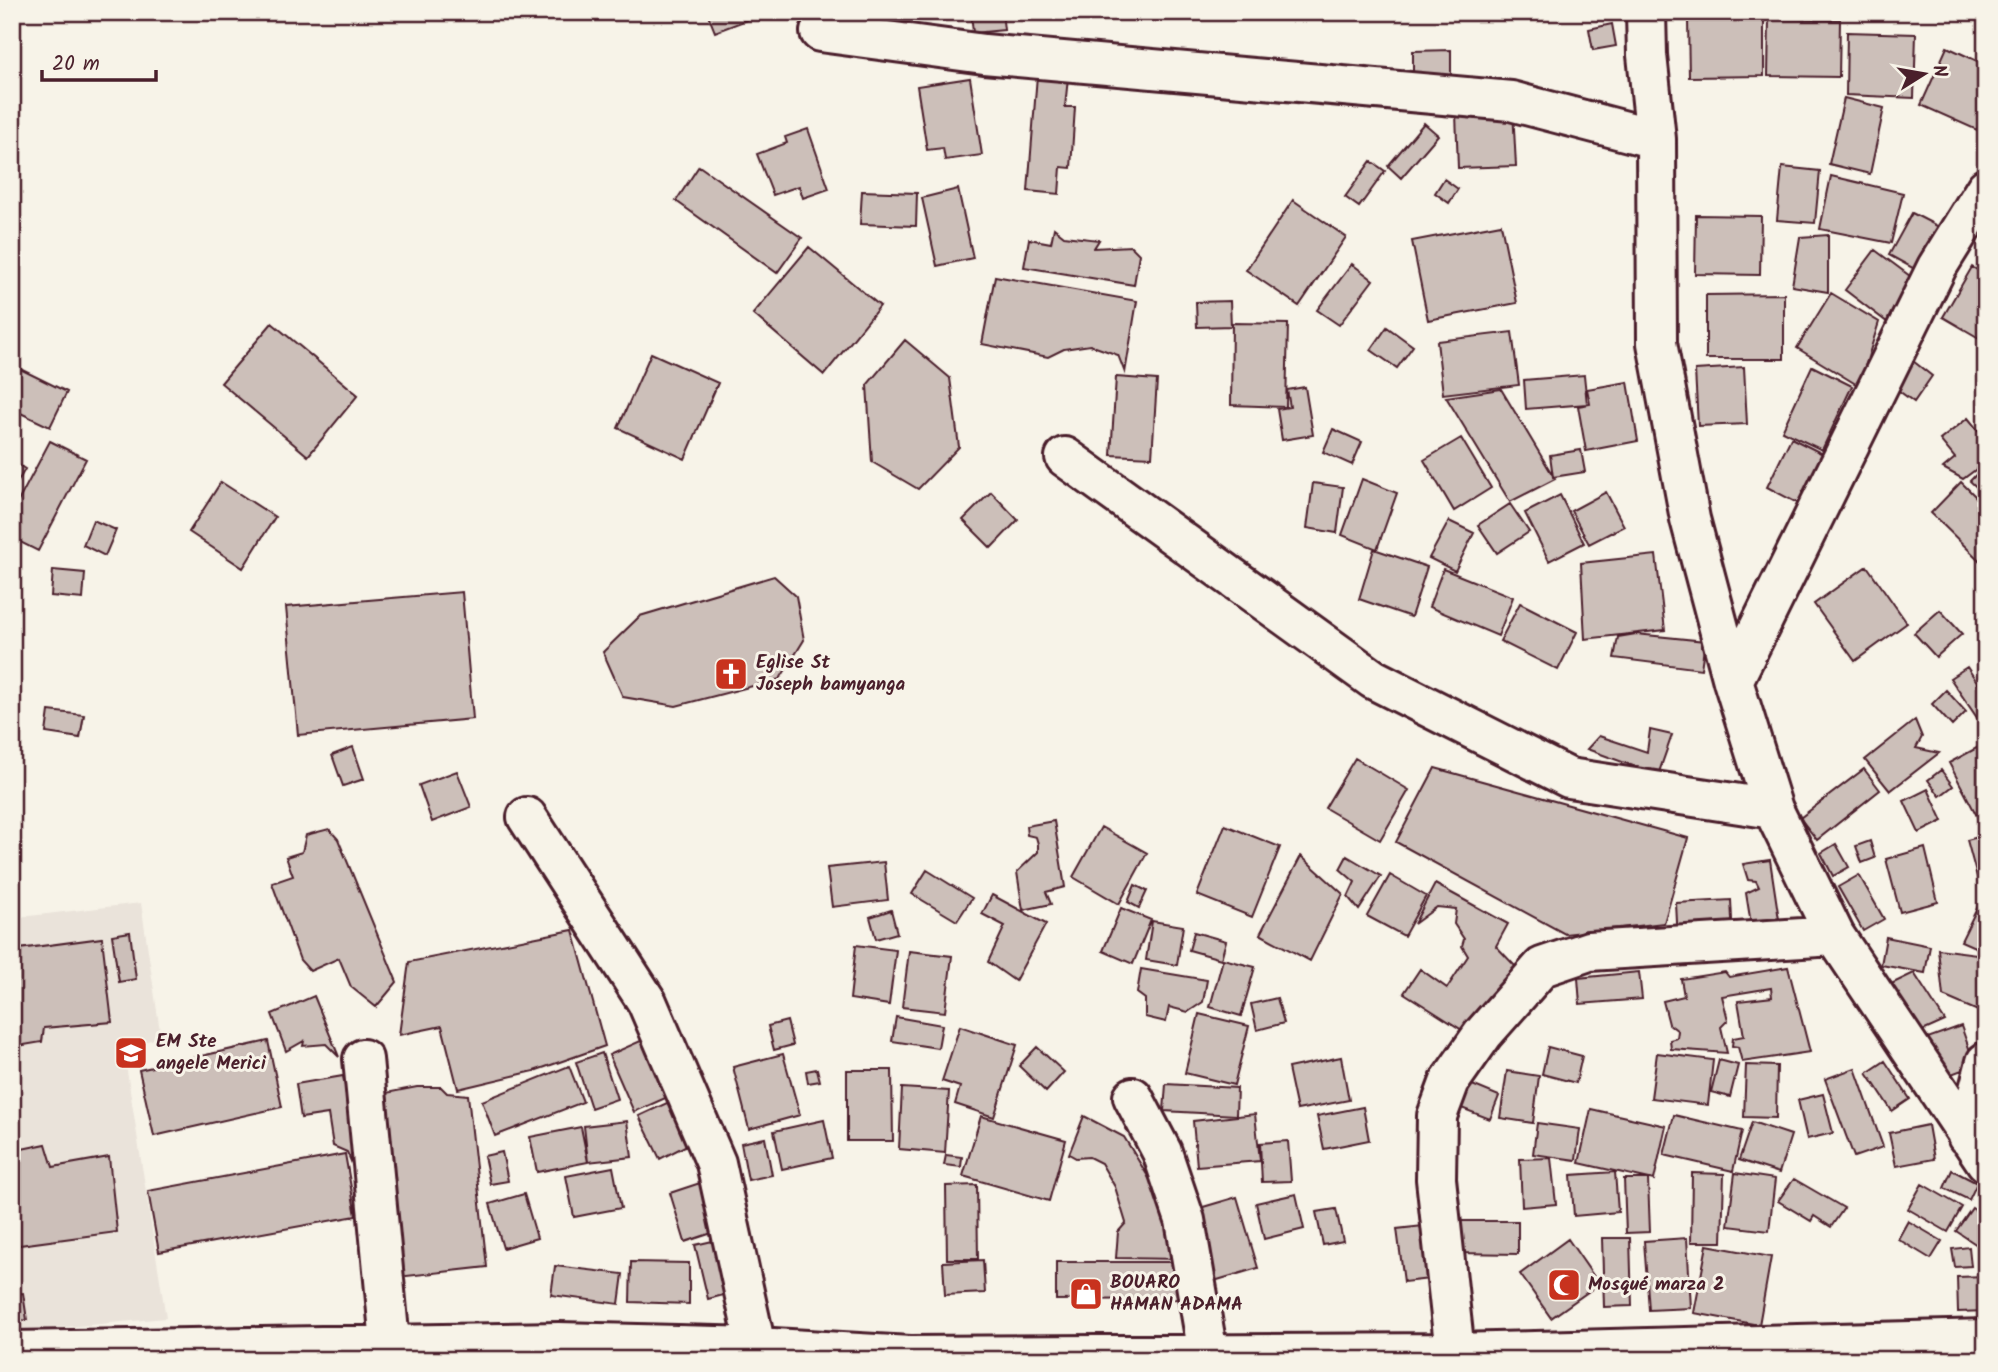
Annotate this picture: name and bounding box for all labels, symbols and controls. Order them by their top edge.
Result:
scale bar [42,38,156,82]
north arrow [1890,38,1960,108]
text: 20 m [52,48,100,81]
text: N [1923,62,1955,80]
place label: Eglise St Joseph bamyanga [756,648,906,700]
church icon: Eglise St Joseph bamyanga [712,655,750,693]
place label: EM Ste angele Merici [156,1027,267,1079]
school or university icon: EM Ste angele Merici [112,1034,150,1072]
mosque icon: Mosqué marza 2 [1545,1266,1583,1304]
place label: BOUARO HAMAN ADAMA [1110,1268,1243,1320]
place label: Mosqué marza 2 [1588,1270,1724,1300]
shop icon: BOUARO HAMAN ADAMA [1067,1275,1105,1313]

